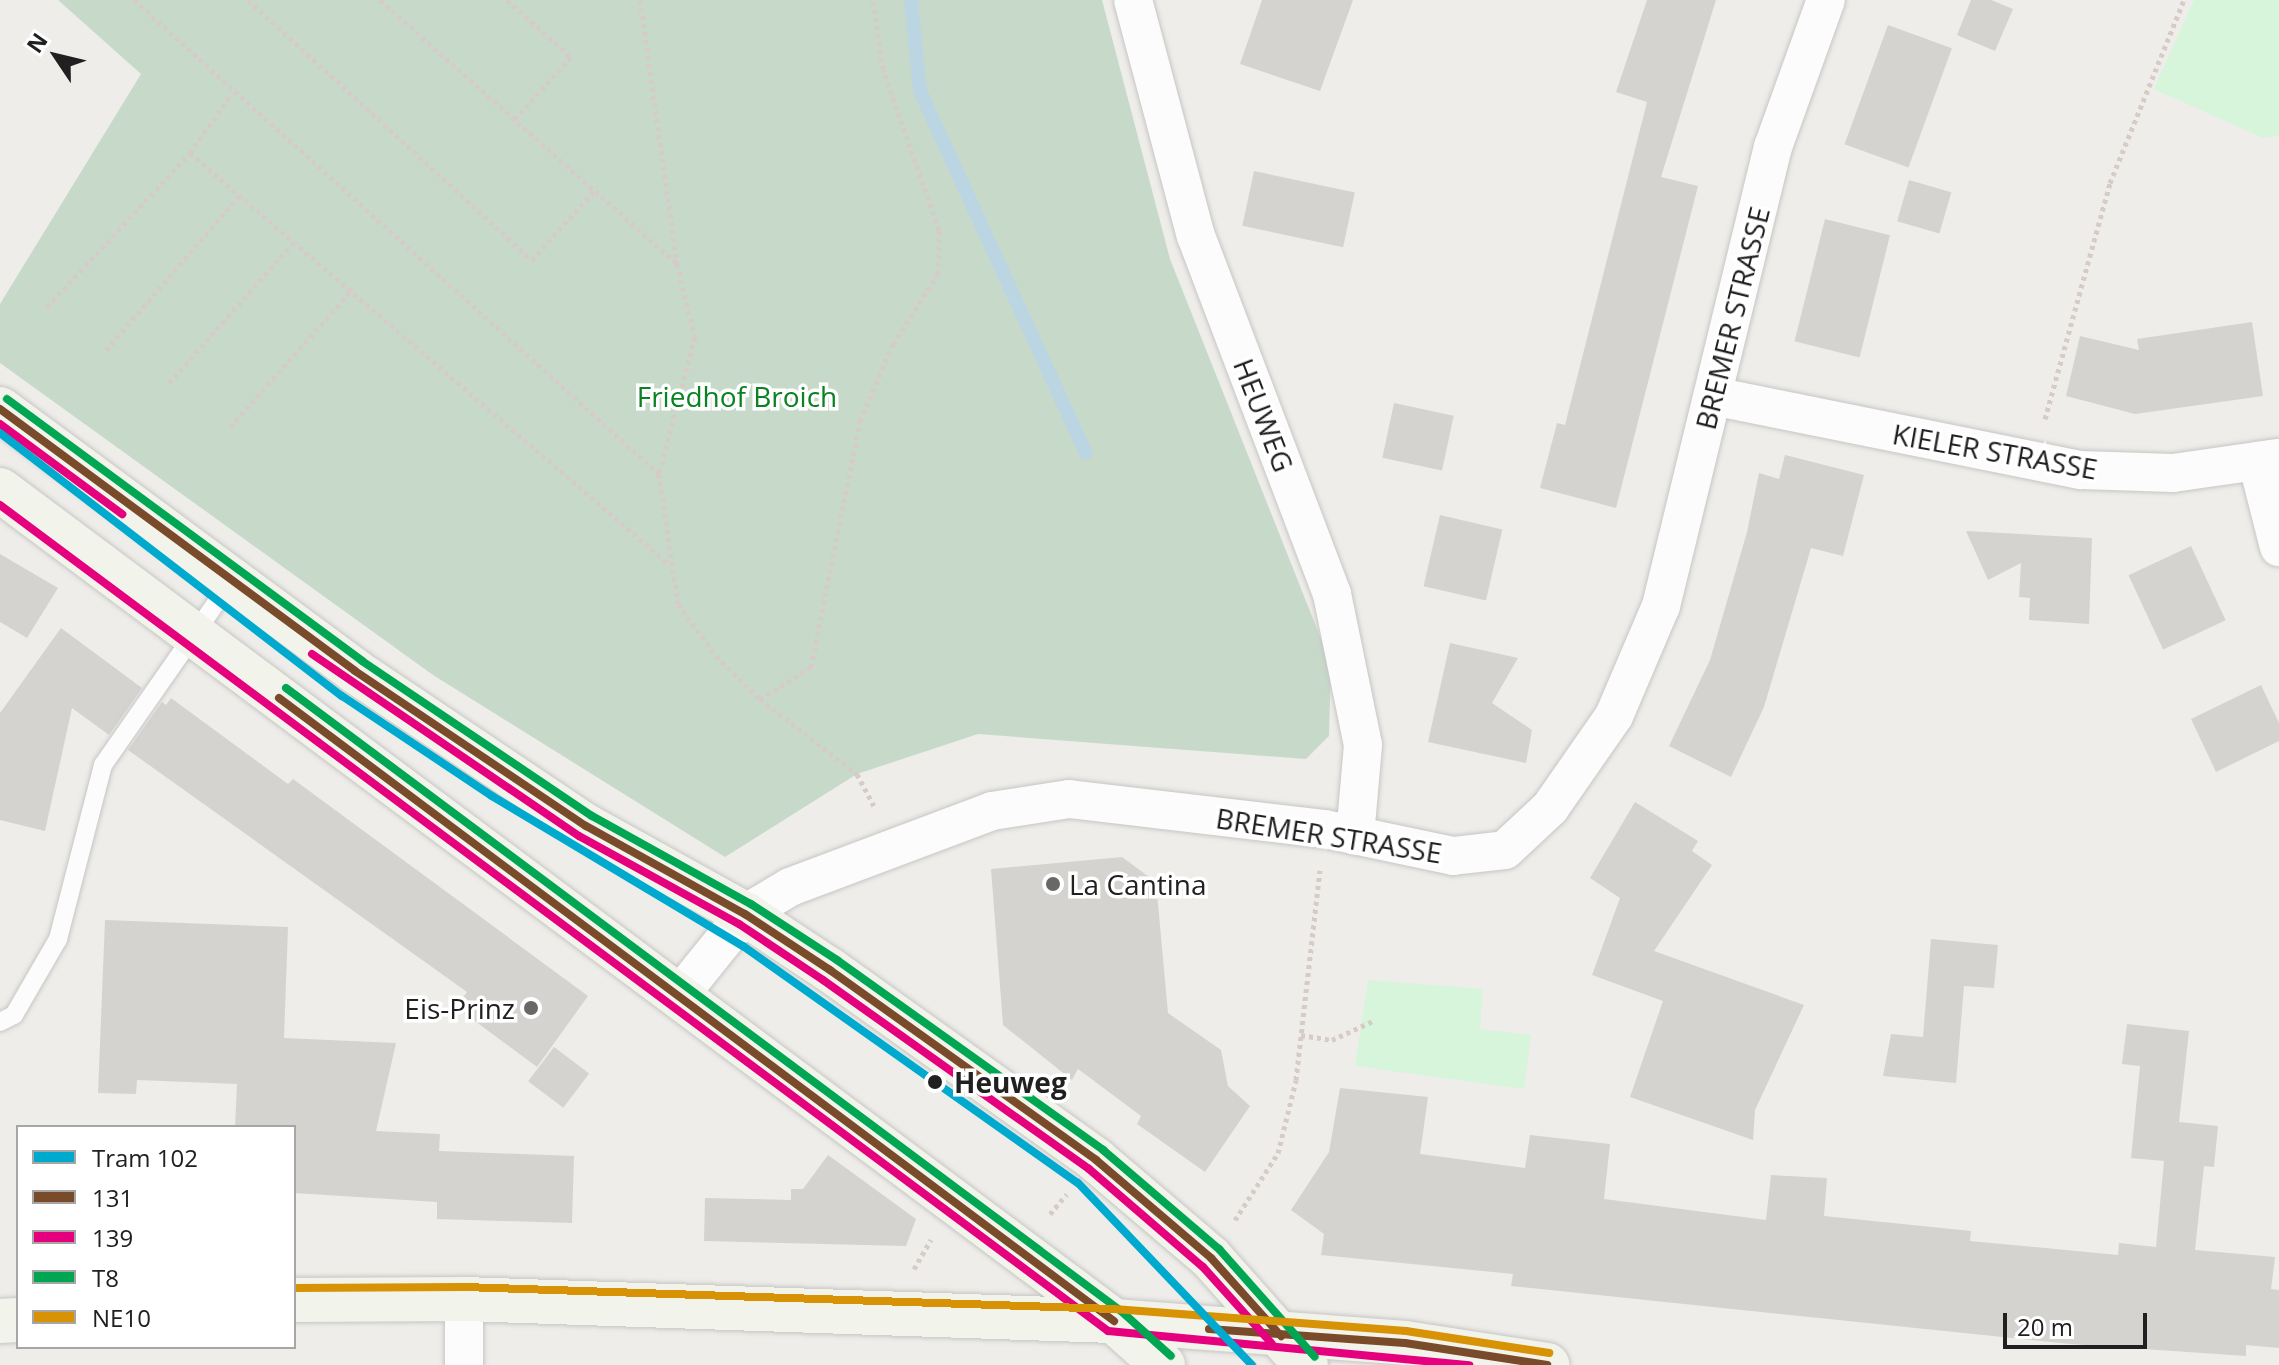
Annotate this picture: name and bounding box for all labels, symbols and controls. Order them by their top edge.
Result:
north arrow [16,16,96,96]
text: N [19,26,54,58]
street label: BREMER STRASSE [1688,203,1776,433]
street label: HEUWEG [1227,354,1301,476]
park label: Friedhof Broich [637,379,837,413]
street label: KIELER STRASSE [1890,416,2100,486]
street label: BREMER STRASSE [1214,801,1444,869]
place label: La Cantina [1069,867,1207,901]
marker: La Cantina [1044,875,1062,893]
place label: Eis-Prinz [404,991,515,1025]
marker: Eis-Prinz [522,999,540,1017]
place label: Heuweg [954,1065,1067,1099]
marker: Heuweg [923,1070,947,1094]
legend [16,1125,296,1349]
text: Tram 102 [92,1141,198,1174]
text: 131 [92,1181,133,1214]
text: 139 [92,1221,133,1254]
text: T8 [92,1261,119,1294]
scale bar [2007,1297,2151,1347]
text: NE10 [92,1301,151,1334]
text: 20 m [2017,1310,2073,1343]

